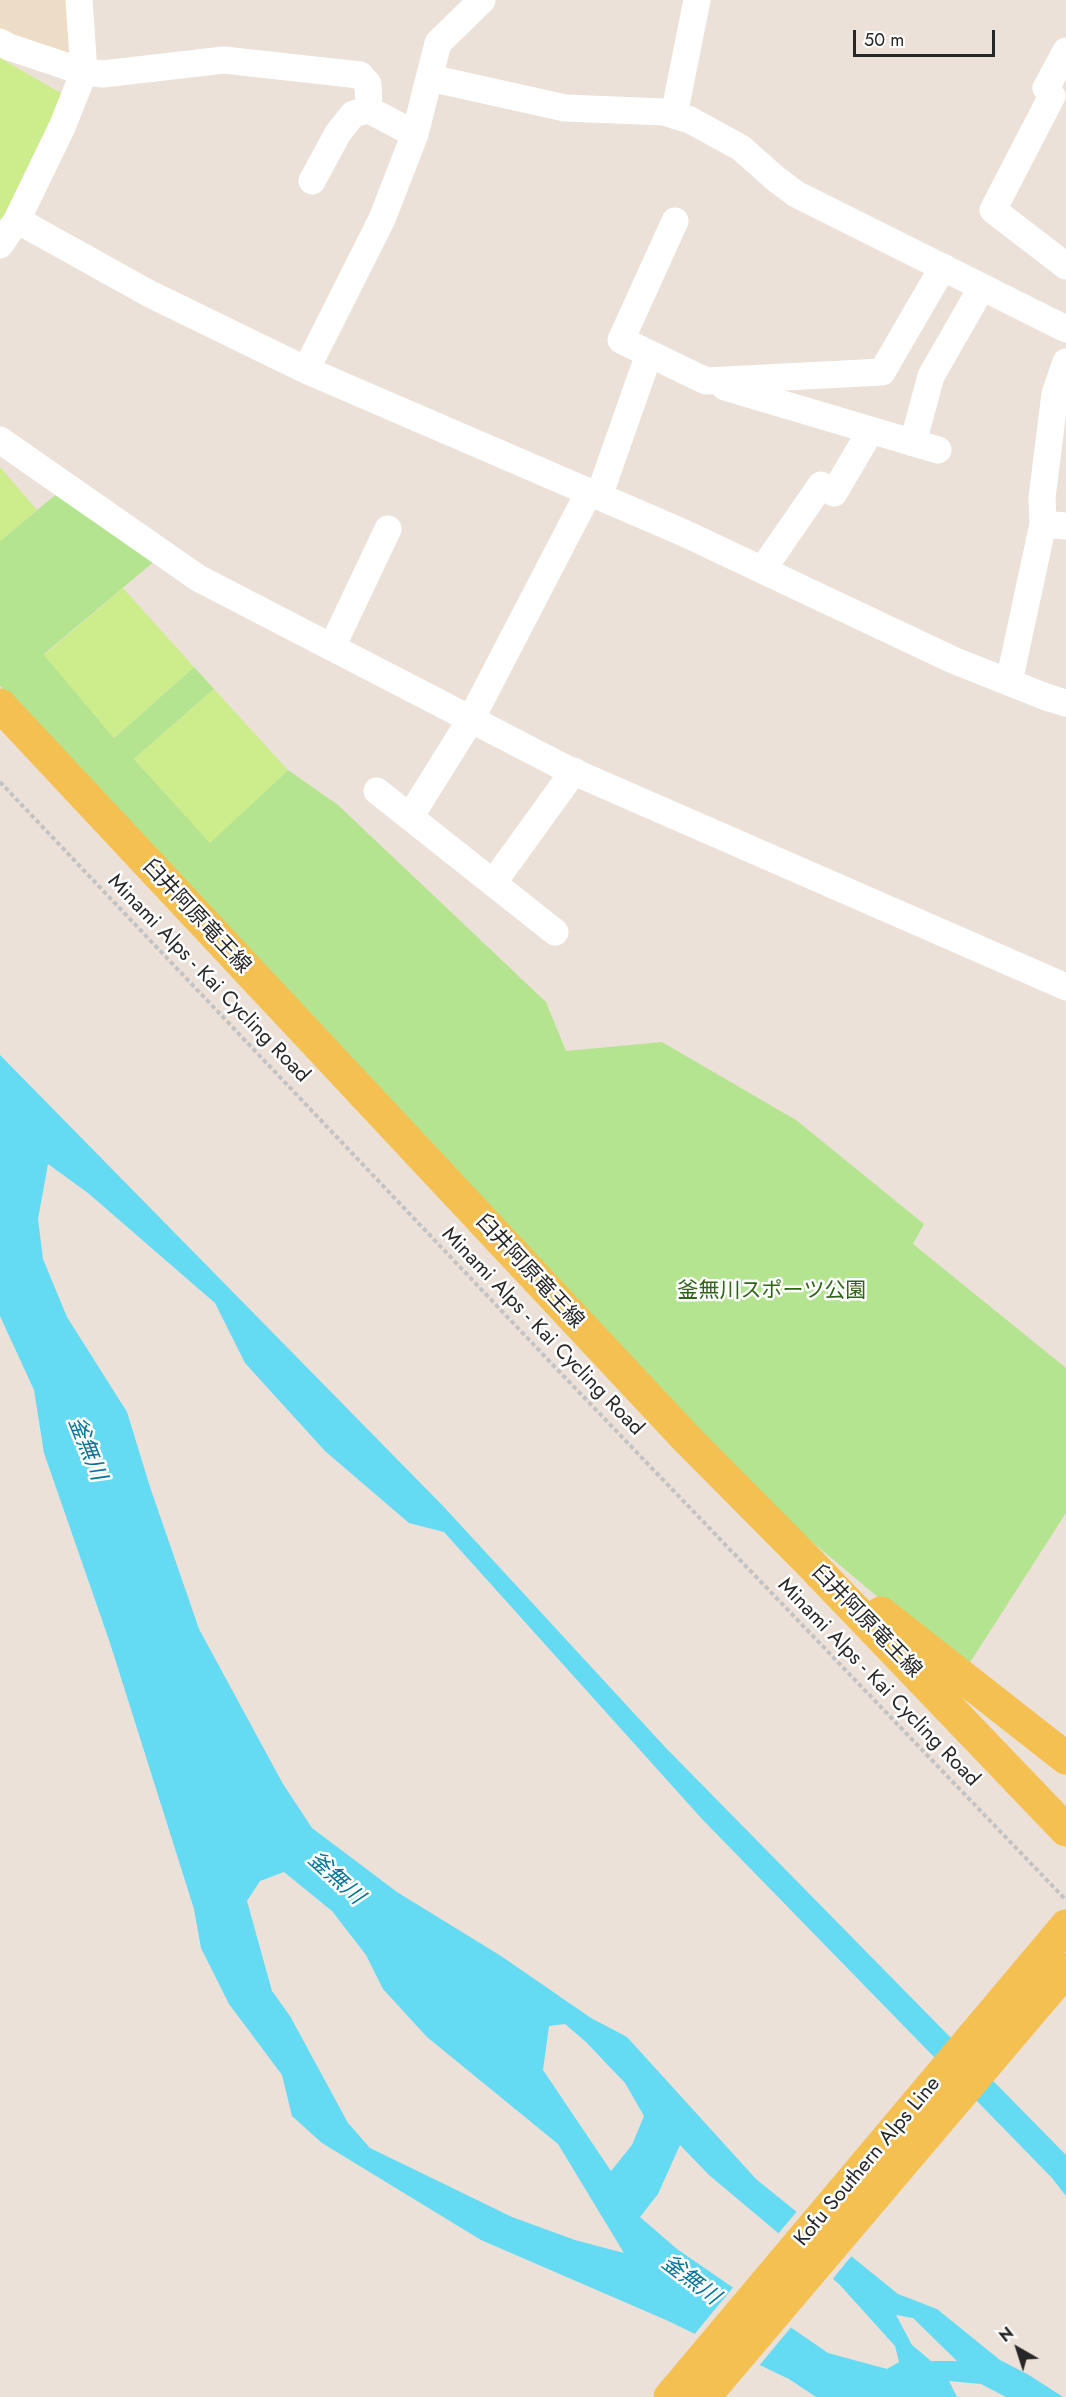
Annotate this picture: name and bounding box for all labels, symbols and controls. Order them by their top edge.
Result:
scale bar [856,18,998,56]
text: 50 m [864,27,904,53]
street label: 臼井阿原竜王線 [137,855,255,979]
street label: Minami Alps - Kai Cycling Road [102,870,314,1088]
street label: 臼井阿原竜王線 [470,1210,588,1334]
street label: Minami Alps - Kai Cycling Road [436,1223,648,1441]
park label: 釜無川スポーツ公園 [678,1279,866,1305]
water label: 釜無川 [61,1413,111,1485]
street label: 臼井阿原竜王線 [806,1560,926,1684]
street label: Minami Alps - Kai Cycling Road [772,1574,984,1792]
water label: 釜無川 [302,1847,368,1911]
street label: Kofu Southern Alps Line [790,2072,946,2252]
water label: 釜無川 [656,2251,724,2311]
north arrow [988,2319,1048,2379]
text: N [994,2322,1019,2348]

